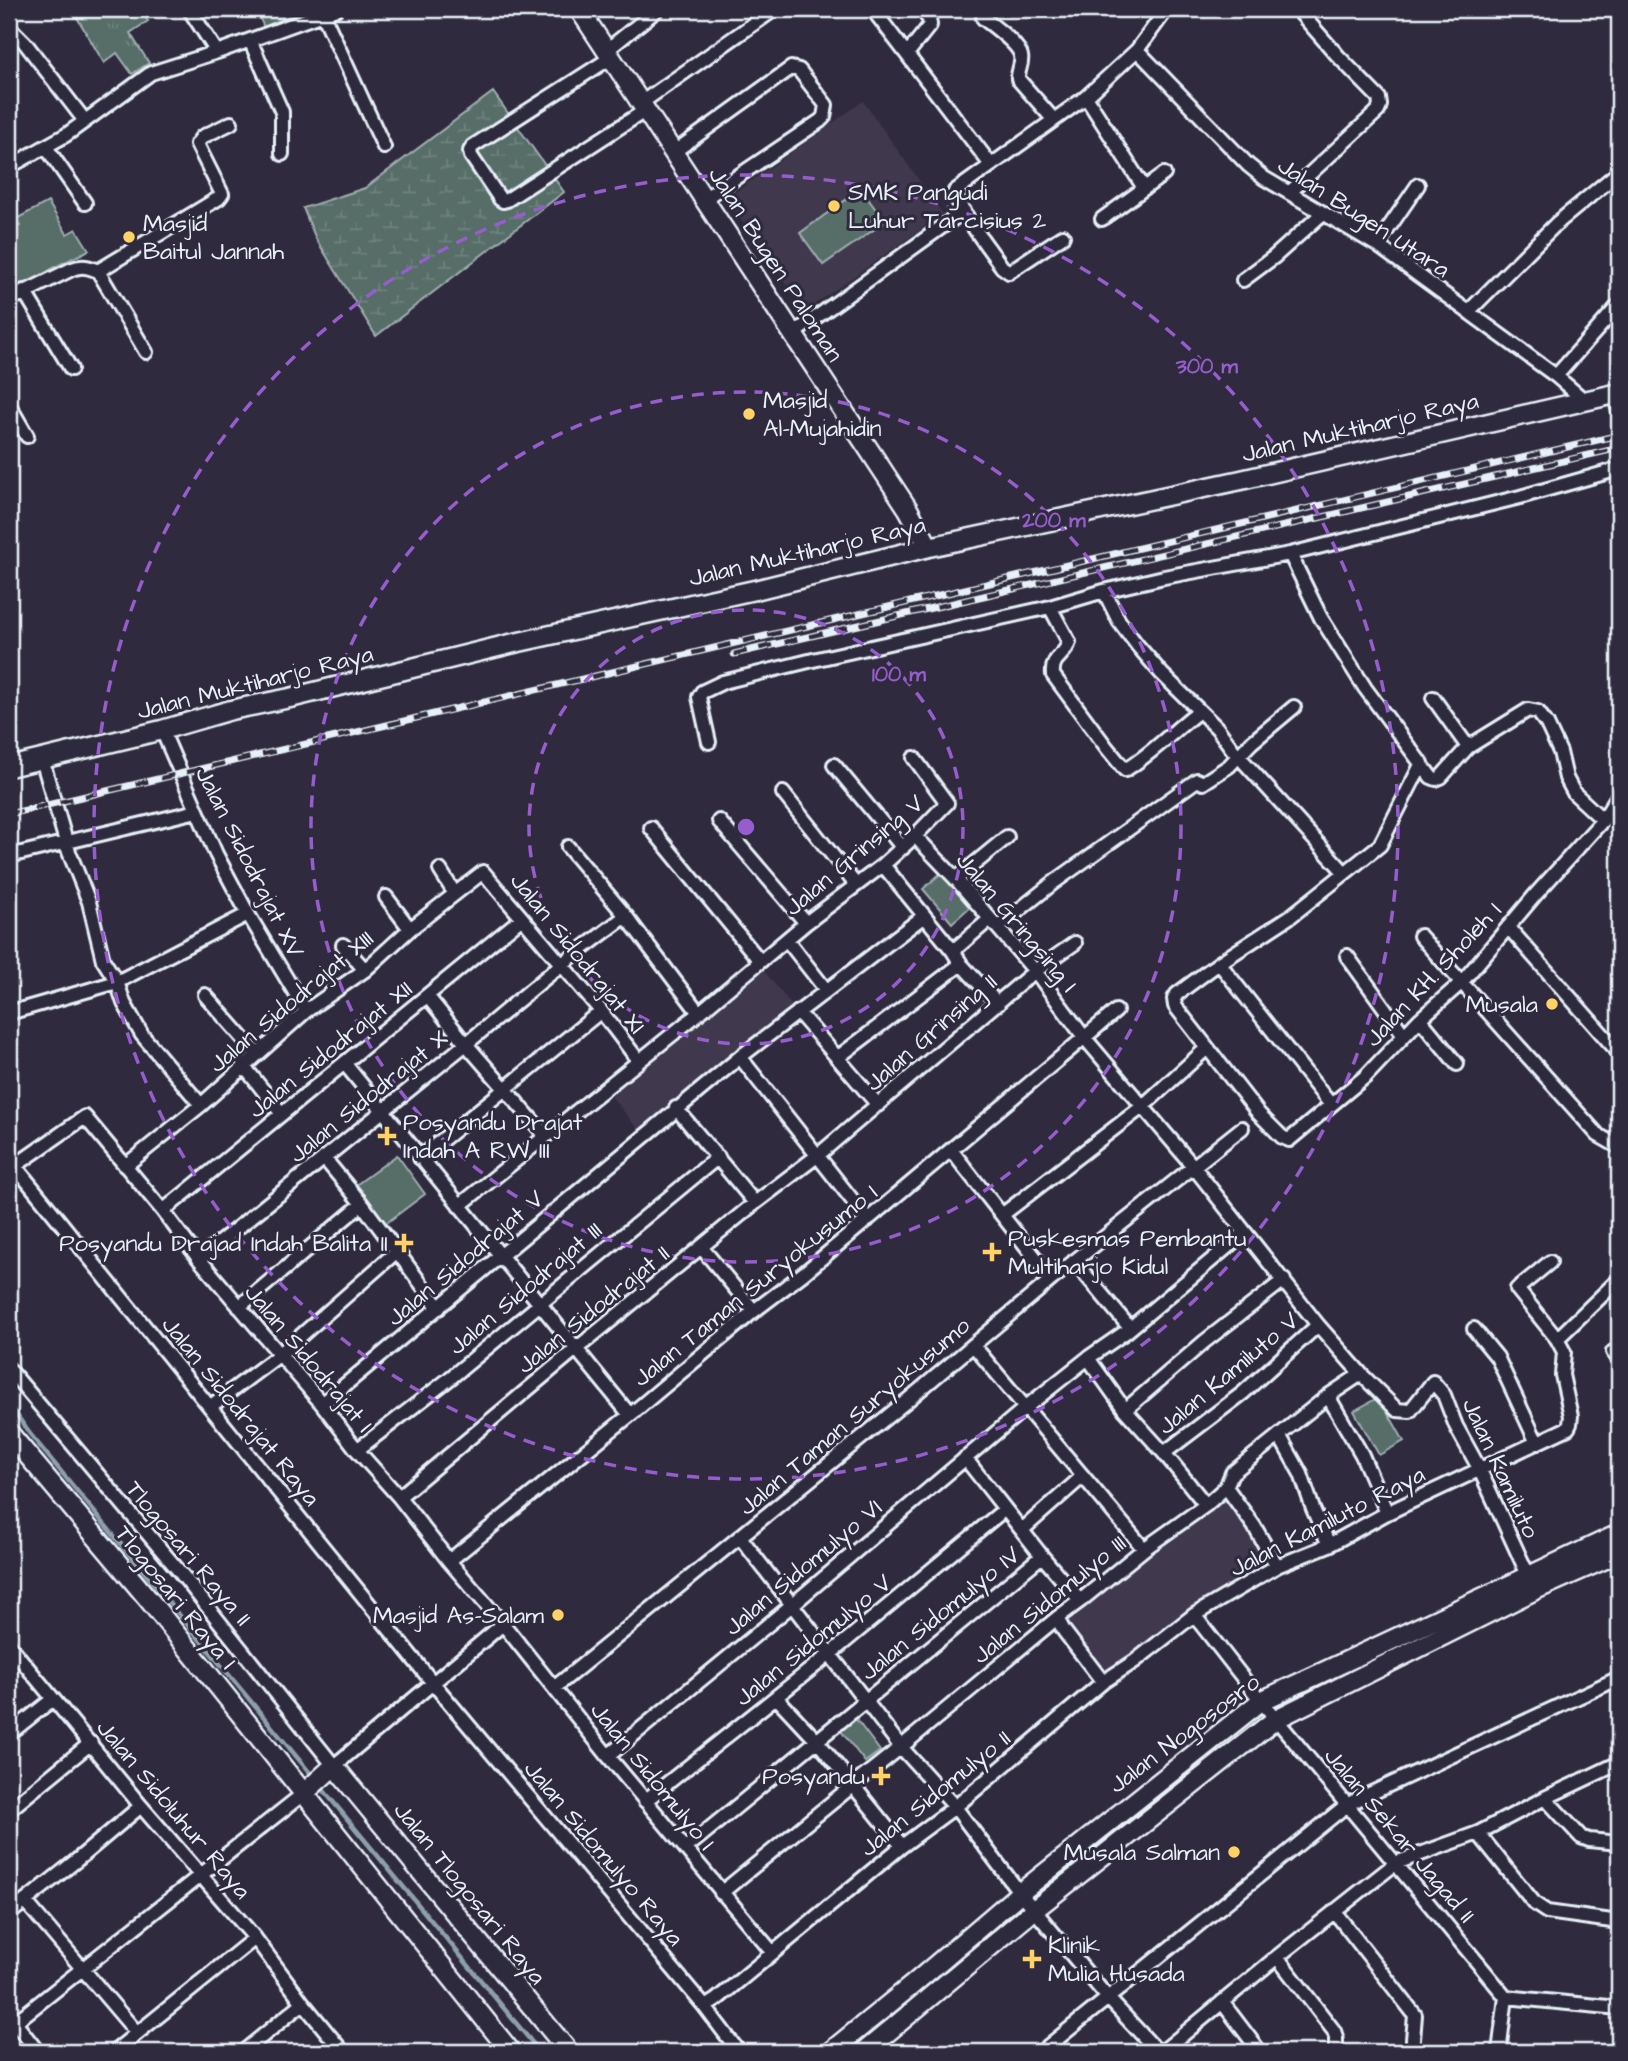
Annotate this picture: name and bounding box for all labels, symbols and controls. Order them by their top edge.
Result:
street label: Jalan Bugen Utara [1270,149,1456,287]
street label: Jalan Bugen Paloman [698,160,851,369]
place label: SMK Pangudi Luhur Tarcisius 2 [848,176,1046,238]
marker: SMK Pangudi Luhur Tarcisius 2 [826,198,842,214]
place label: Masjid Baitul Jannah [143,207,284,269]
marker: Masjid Baitul Jannah [121,229,137,245]
text: 300 m [1175,352,1239,381]
place label: Masjid Al-Mujahidin [763,384,882,446]
street label: Jalan Muktiharjo Raya [1238,384,1482,473]
marker: Masjid Al-Mujahidin [741,406,757,422]
text: 200 m [1021,506,1086,535]
street label: Jalan Muktiharjo Raya [685,508,929,597]
street label: Jalan Muktiharjo Raya [134,637,377,730]
text: 100 m [872,660,927,689]
street label: Jalan Sidodrajat XV [186,761,312,964]
street label: Jalan Grinsing V [778,787,932,925]
centre of rings [734,815,758,839]
street label: Jalan Gringsing I [947,845,1085,1001]
street label: Jalan Sidodrajat XI [501,866,653,1042]
street label: Jalan KH. Sholeh I [1357,895,1510,1055]
street label: Jalan Sidodrajat XIII [203,924,379,1078]
street label: Jalan Grinsing II [858,966,1006,1100]
place label: Musala [1466,988,1538,1022]
marker: Musala [1544,996,1560,1012]
street label: Jalan Sidodrajat XII [282,1022,455,1171]
street label: Jalan Sidodrajat X [283,1023,453,1169]
place label: Posyandu Drajat Indah A RW III [403,1106,583,1168]
marker: Posyandu Drajat Indah A RW III [377,1126,397,1146]
street label: Jalan Taman Suryokusumo I [626,1176,886,1396]
street label: Jalan Sidodrajat V [380,1183,552,1335]
street label: Jalan Sidodrajat III [442,1215,608,1361]
place label: Puskesmas Pembantu Multiharjo Kidul [1008,1222,1246,1284]
place label: Posyandu Drajad Indah Balita II [59,1227,388,1262]
marker: Posyandu Drajad Indah Balita II [394,1233,414,1253]
street label: Jalan Sidodrajat II [511,1239,675,1379]
marker: Puskesmas Pembantu Multiharjo Kidul [982,1242,1002,1262]
street label: Jalan Sidodrajat I [236,1277,381,1440]
street label: Jalan Kamiluto V [1151,1304,1307,1443]
street label: Jalan Sidodrajat Raya [152,1309,328,1515]
street label: Jalan Taman Suryokusumo [731,1309,979,1525]
street label: Jalan Kamiluto [1453,1393,1548,1544]
street label: Jalan Kamiluto Raya [1224,1458,1431,1587]
street label: Tlogosari Raya II [120,1475,258,1631]
street label: Jalan Sidomulyo VI [718,1493,888,1641]
street label: Tlogosari Raya I [109,1519,243,1675]
street label: Jalan Sidomulyo III [965,1527,1134,1673]
street label: Jalan Sidomulyo IV [853,1539,1028,1690]
street label: Jalan Sidomulyo V [729,1568,897,1712]
place label: Masjid As-Salam [373,1599,544,1633]
marker: Masjid As-Salam [550,1607,566,1623]
street label: Jalan Nogososro [1102,1665,1268,1803]
street label: Jalan Sidomulyo I [581,1695,723,1859]
street label: Jalan Sidoluhur Raya [87,1713,259,1907]
street label: Jalan Sidomulyo II [853,1722,1019,1866]
street label: Jalan Sekar Jagad II [1315,1741,1483,1931]
street label: Jalan Sidomulyo Raya [515,1753,691,1954]
place label: Posyandu [762,1760,865,1795]
marker: Posyandu [871,1766,891,1786]
street label: Jalan Tlogosari Raya [384,1795,554,1993]
place label: Musala Salman [1064,1836,1220,1870]
marker: Musala Salman [1226,1844,1242,1860]
place label: Klinik Mulia Husada [1048,1929,1185,1991]
marker: Klinik Mulia Husada [1022,1949,1042,1969]

